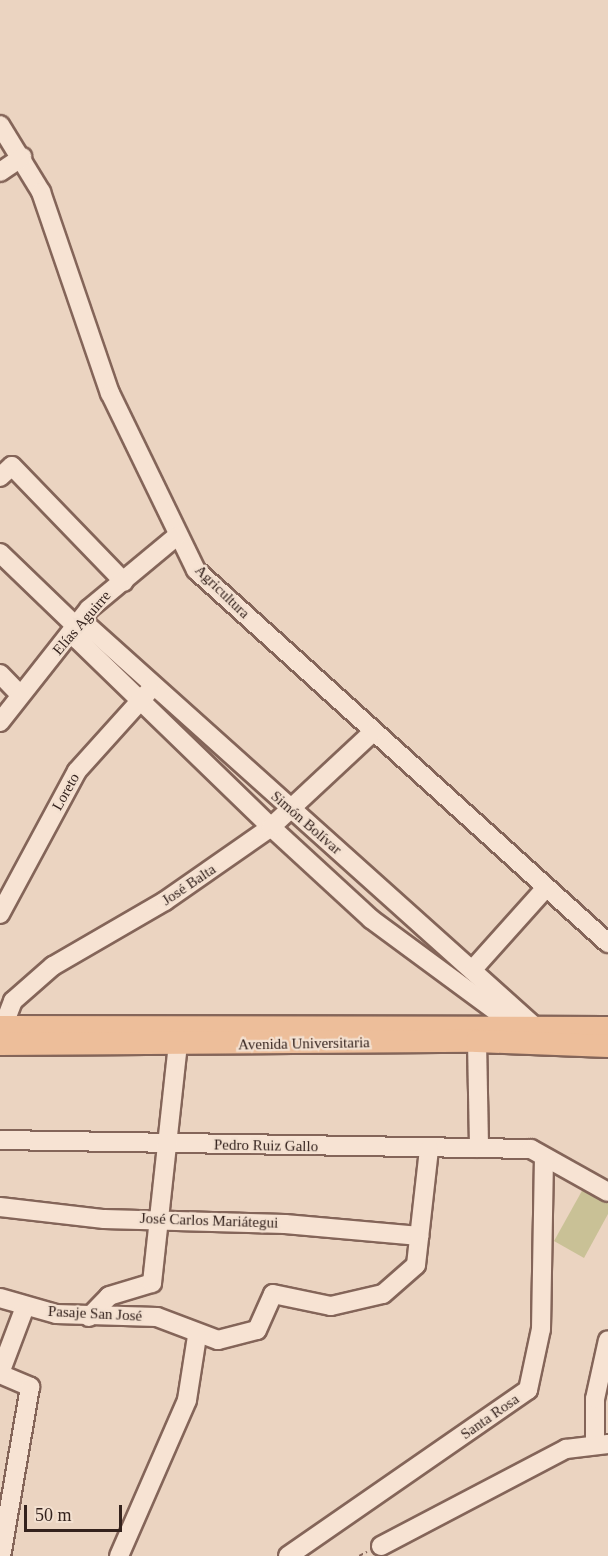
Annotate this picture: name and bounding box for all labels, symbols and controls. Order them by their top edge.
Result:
street label: Agricultura [191,562,253,622]
street label: Elías Aguirre [49,587,115,659]
street label: Loreto [48,770,84,814]
street label: Simón Bolívar [267,787,345,859]
street label: José Balta [159,860,219,910]
street label: Avenida Universitaria [238,1034,370,1054]
street label: Pedro Ruiz Gallo [214,1136,318,1156]
street label: José Carlos Mariátegui [140,1210,278,1232]
street label: Pasaje San José [48,1303,142,1325]
street label: Santa Rosa [457,1390,523,1444]
scale bar [27,1493,124,1531]
text: 50 m [35,1505,72,1525]

